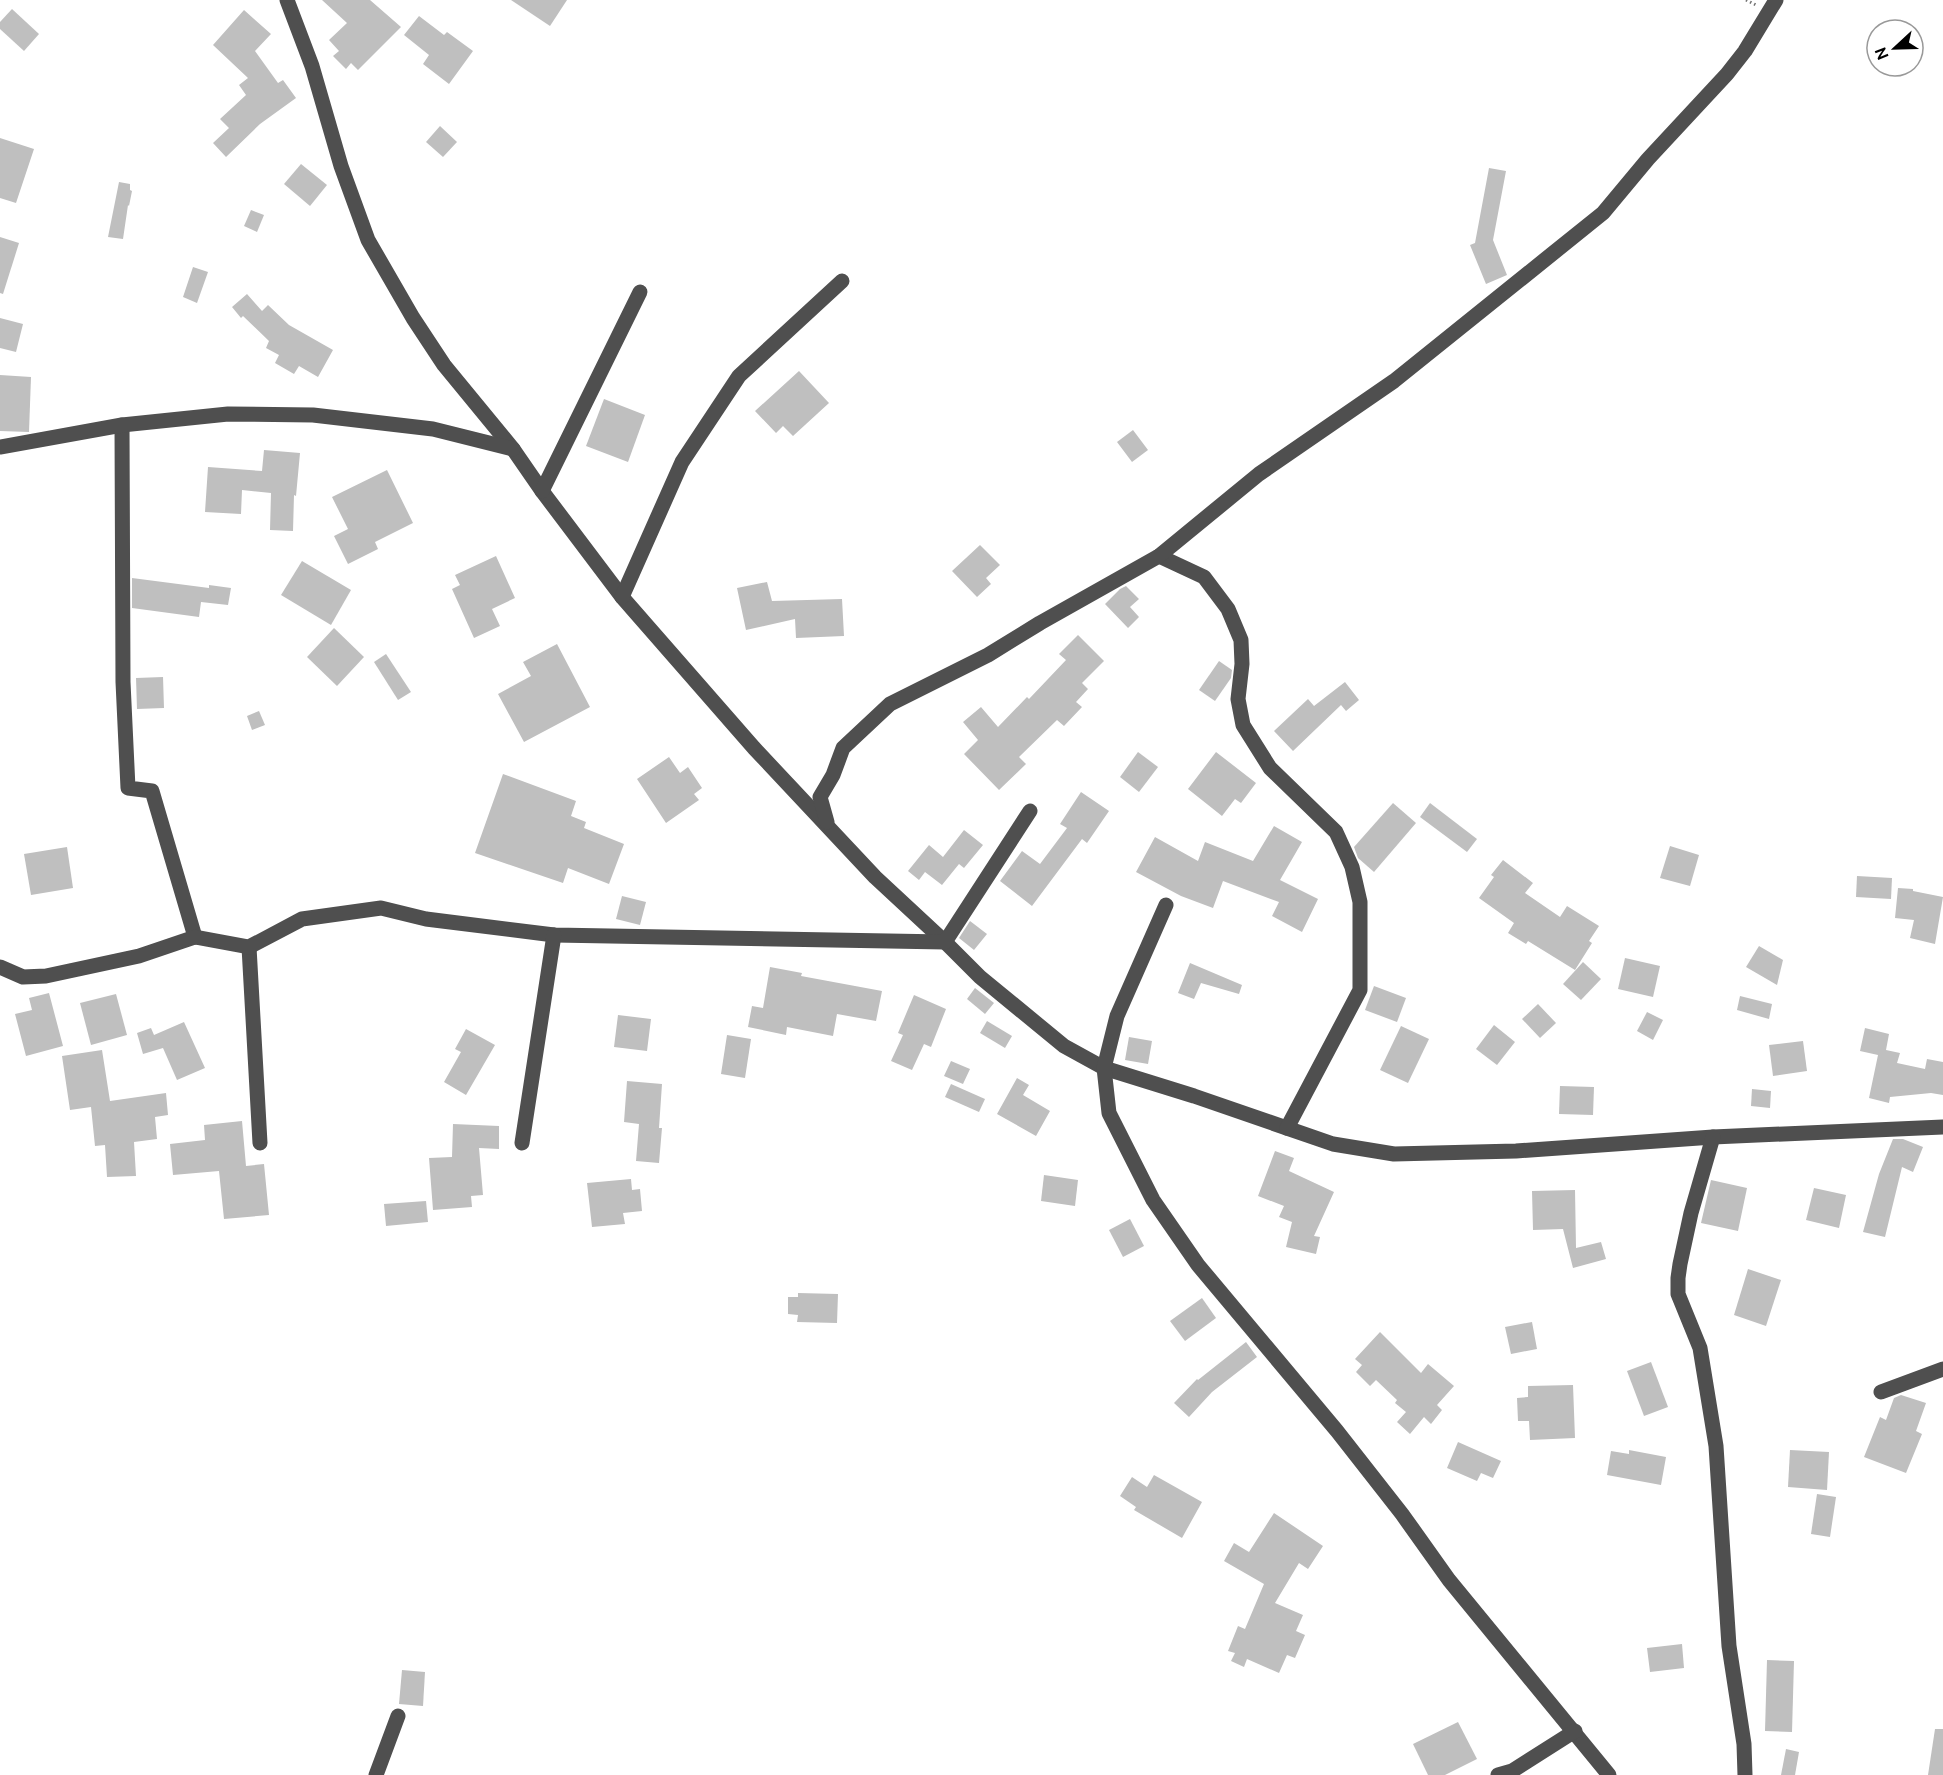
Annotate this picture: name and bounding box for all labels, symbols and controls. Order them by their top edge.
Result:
north arrow [1865,18,1925,78]
text: N [1871,45,1892,63]

